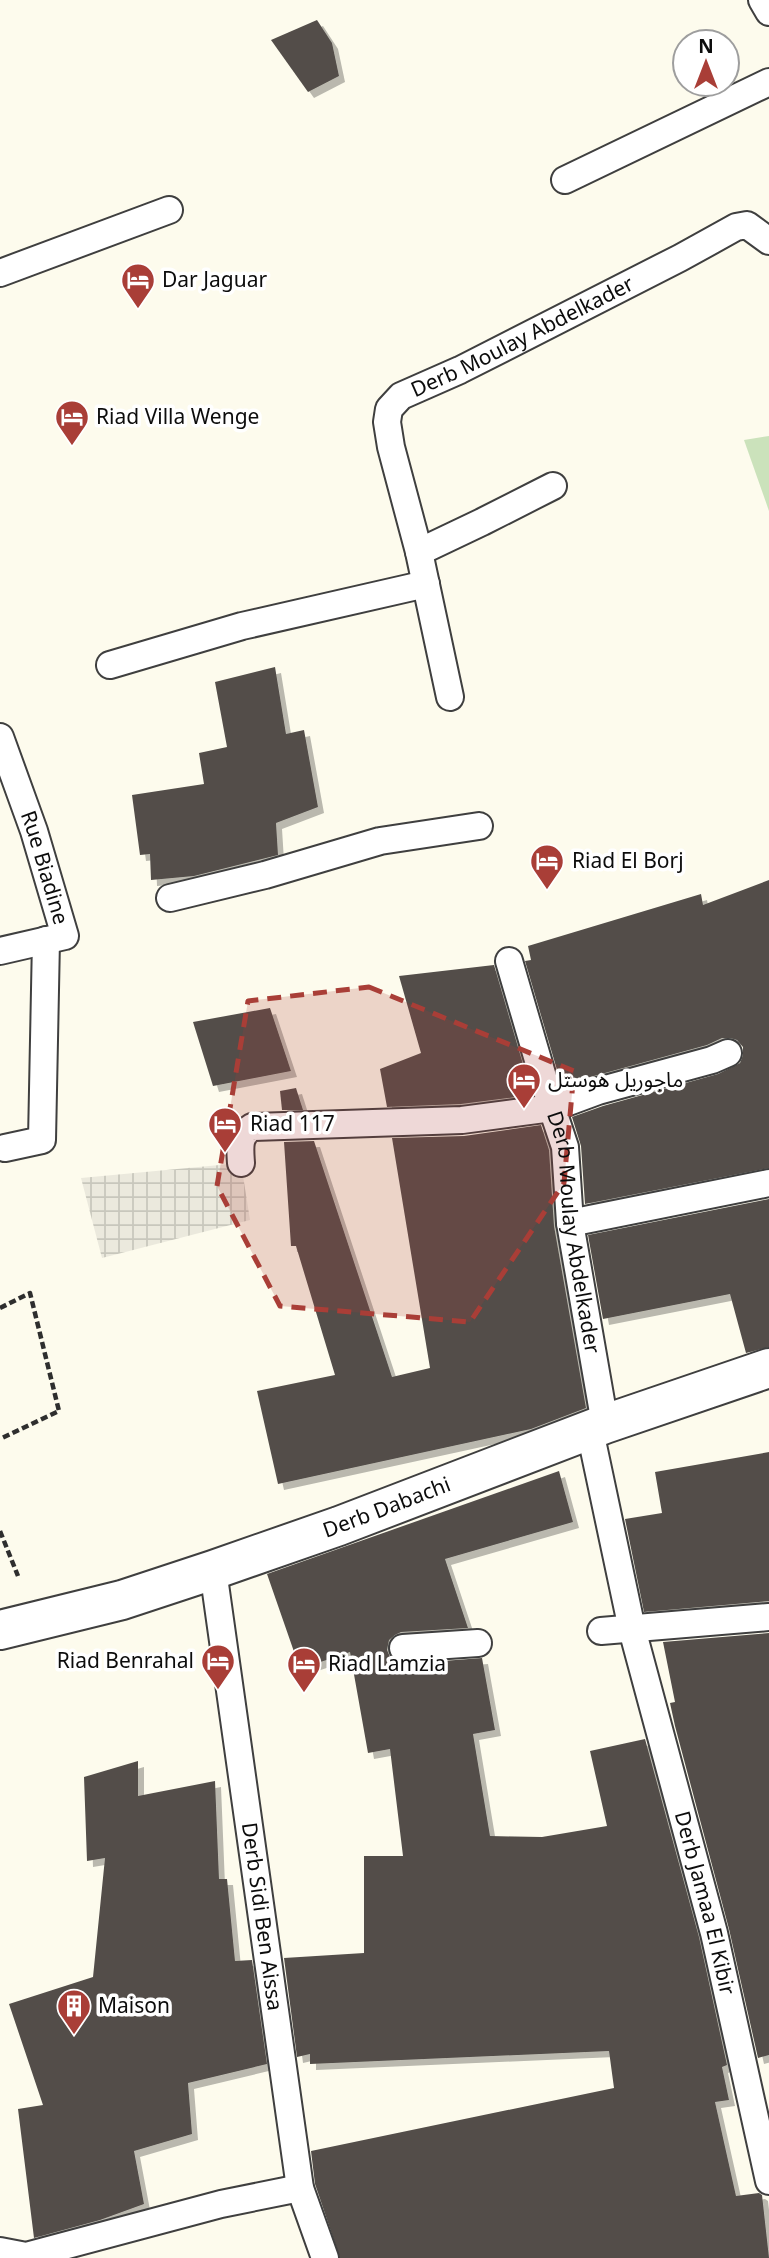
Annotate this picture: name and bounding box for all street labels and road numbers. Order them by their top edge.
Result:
street label: Derb Moulay Abdelkader [403,263,642,411]
street label: Rue Biadine [6,804,82,930]
street label: Derb Moulay Abdelkader [532,1105,614,1357]
street label: Derb Dabachi [316,1463,457,1552]
street label: Derb Jamaa El Kibir [660,1806,749,2000]
street label: Derb Sidi Ben Aissa [227,1820,297,2014]

